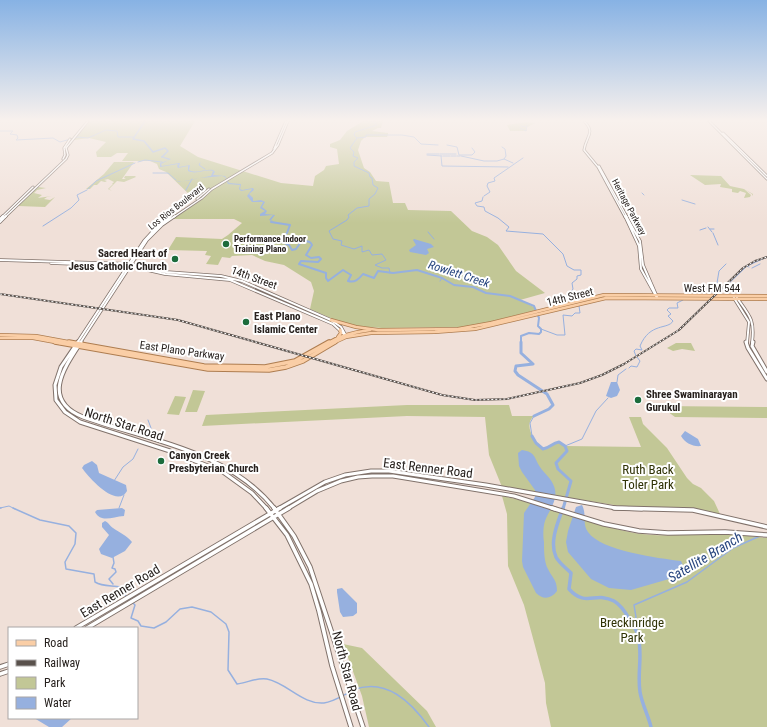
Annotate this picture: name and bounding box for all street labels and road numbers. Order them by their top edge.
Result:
street label: Heritage Parkway [610,177,648,237]
street label: Los Rios Boulevard [146,182,206,232]
street label: 14th Street [229,264,279,292]
street label: West FM 544 [684,282,741,295]
street label: 14th Street [545,285,595,309]
street label: East Plano Parkway [139,339,226,363]
street label: North Star Road [83,404,165,444]
street label: East Renner Road [382,455,474,481]
street label: East Renner Road [77,561,163,621]
street label: North Star Road [329,630,365,712]

